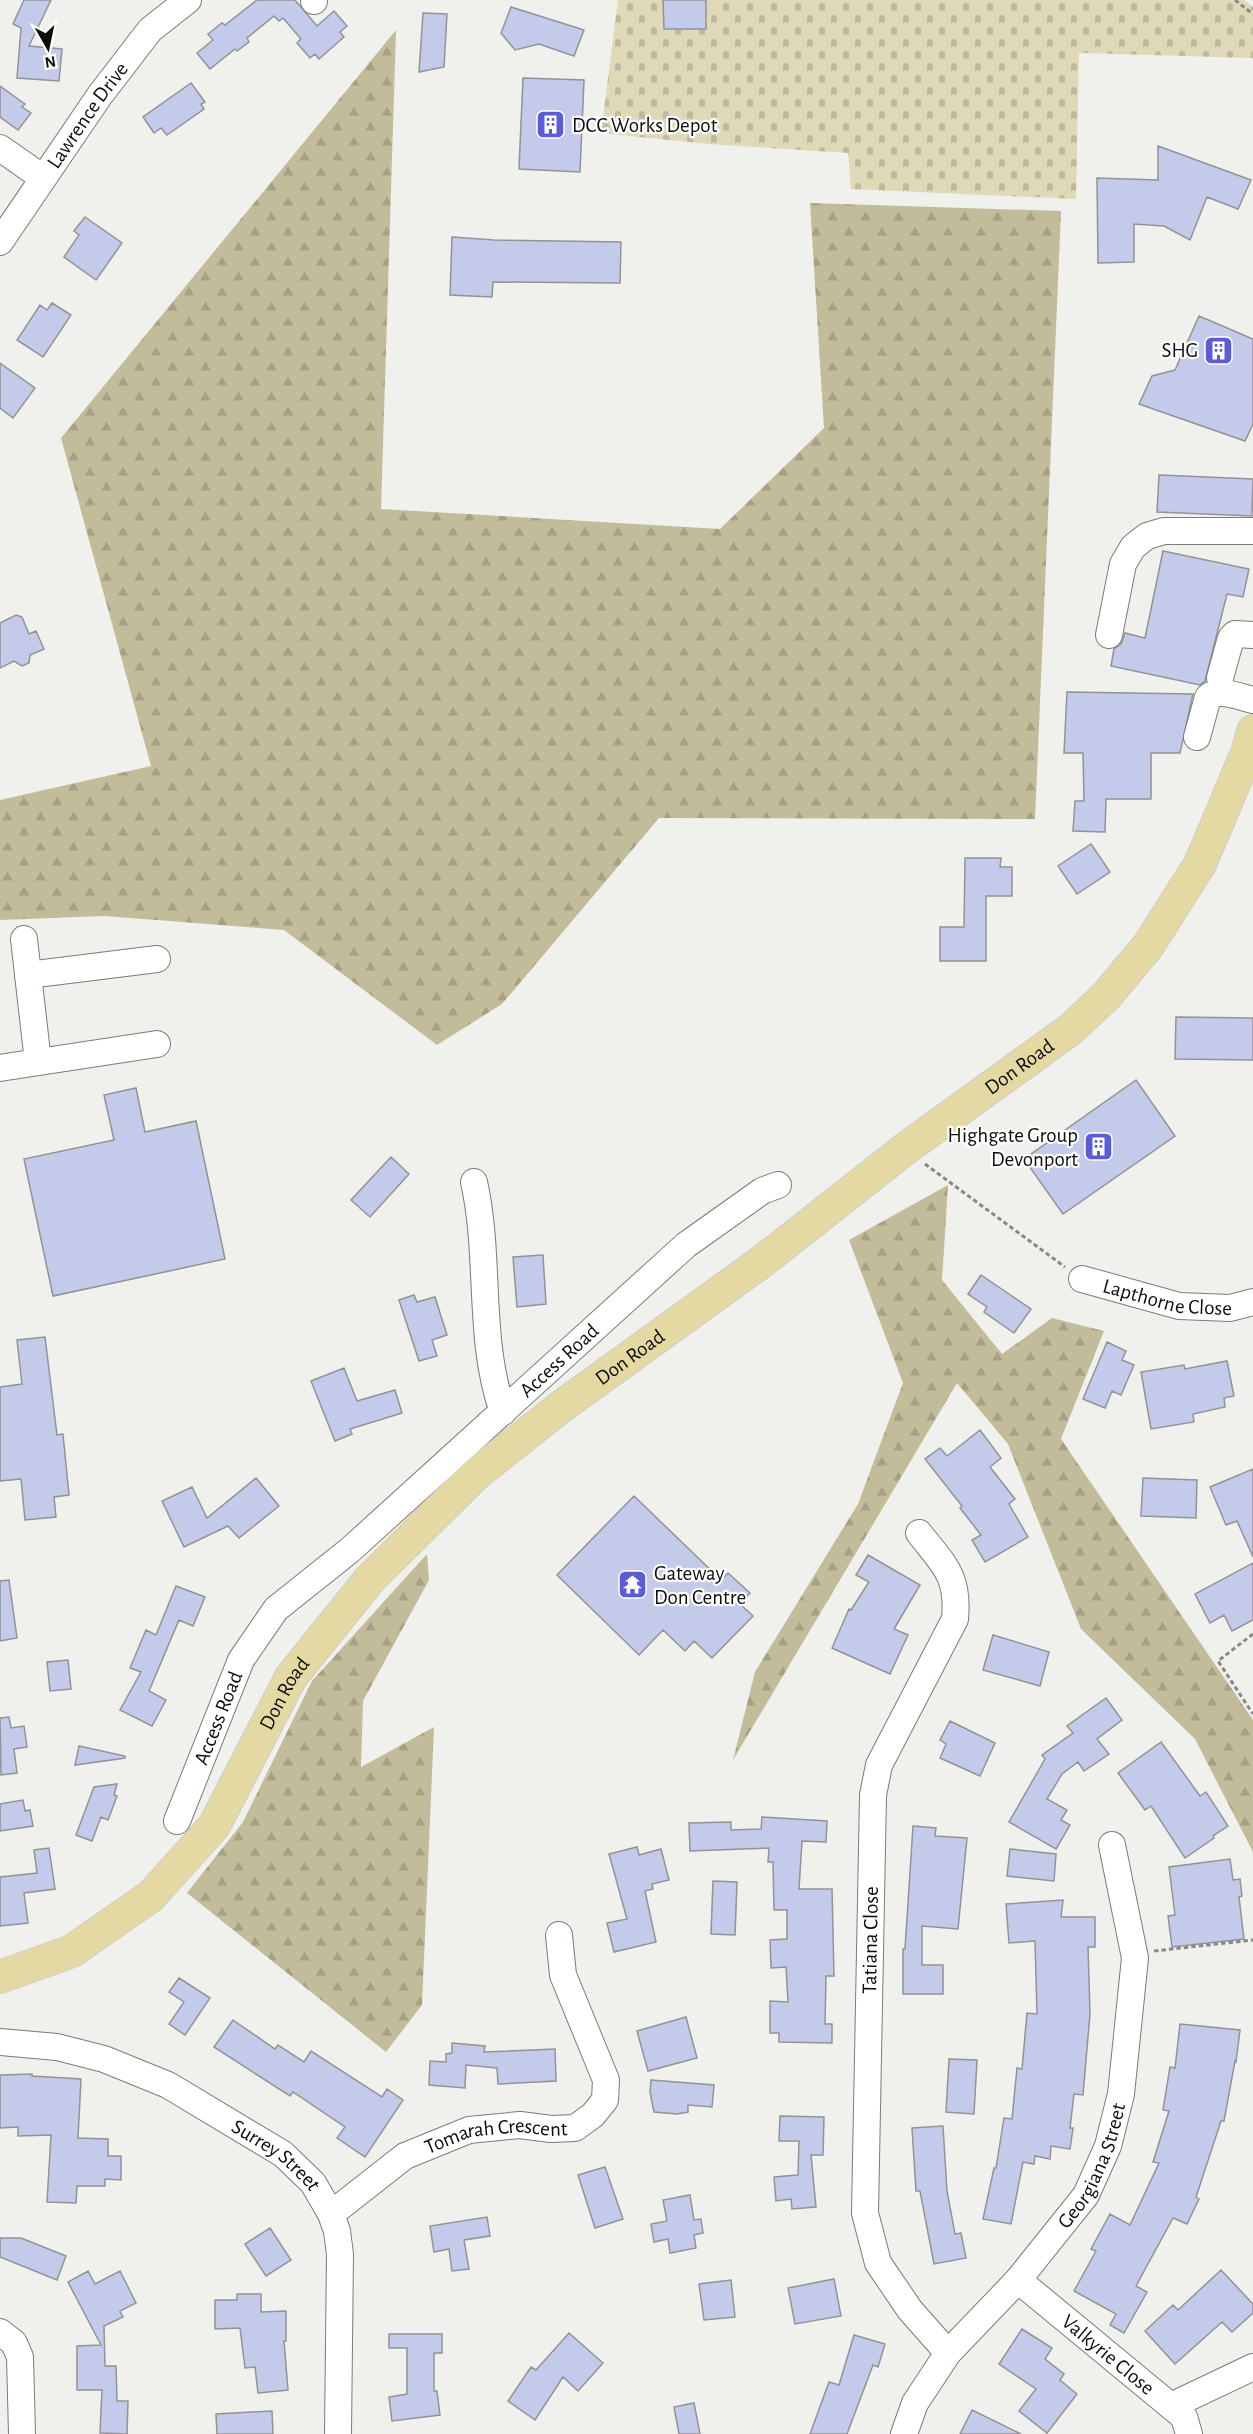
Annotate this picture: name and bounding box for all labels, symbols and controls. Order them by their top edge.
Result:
north arrow [18,18,78,78]
text: N [43,53,57,71]
street label: Lawrence Drive [43,58,132,172]
building icon: DCC Works Depot [535,109,567,141]
place label: DCC Works Depot [572,115,718,136]
building icon: SHG [1203,334,1235,366]
place label: SHG [1161,340,1198,361]
street label: Don Road [981,1035,1058,1099]
place label: Highgate Group Devonport [948,1125,1078,1170]
building icon: Highgate Group Devonport [1083,1131,1115,1163]
street label: Lapthorne Close [1100,1275,1232,1319]
street label: Access Road [516,1320,603,1402]
street label: Don Road [592,1325,669,1389]
place label: Gateway Don Centre [654,1563,746,1608]
temple icon: Gateway Don Centre [617,1569,649,1601]
street label: Don Road [256,1653,314,1733]
street label: Access Road [191,1668,246,1768]
street label: Tatiana Close [859,1886,882,1994]
street label: Georgiana Street [1054,2101,1129,2233]
street label: Tomarah Crescent [422,2115,568,2158]
street label: Surrey Street [228,2116,325,2194]
street label: Valkyrie Close [1058,2311,1158,2399]

